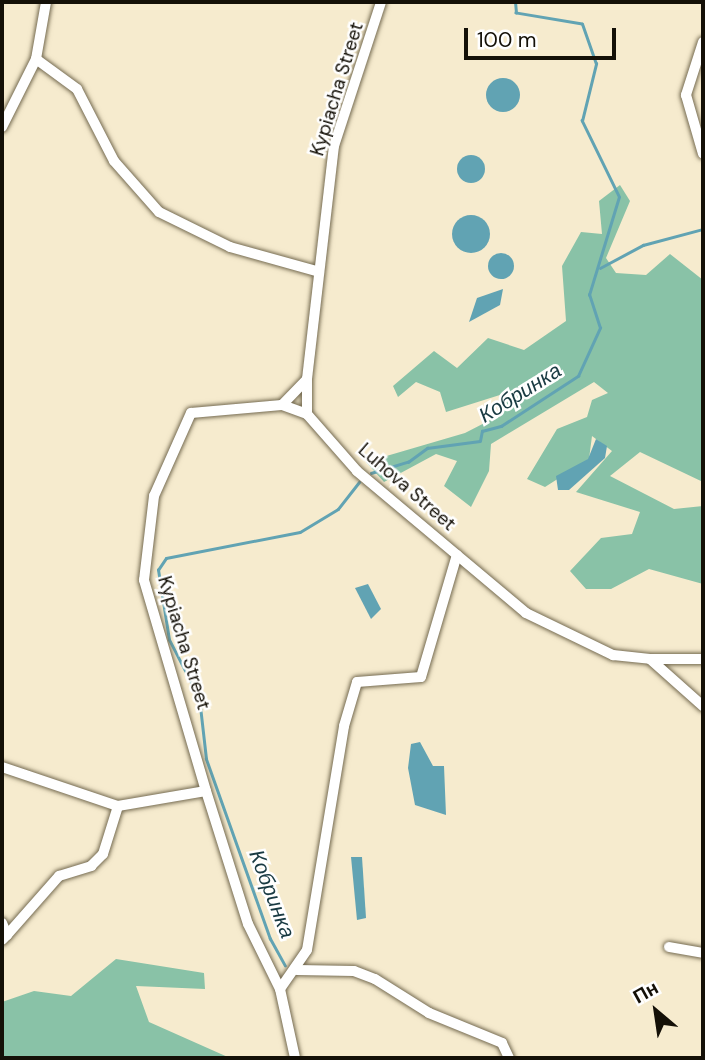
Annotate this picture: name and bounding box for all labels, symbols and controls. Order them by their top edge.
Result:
scale bar [467,14,619,58]
street label: Kypiacha Street [306,19,368,159]
text: 100 m [477,26,537,54]
water label: Кобринка [474,358,566,428]
street label: Luhova Street [354,439,460,535]
street label: Kypiacha Street [153,573,215,713]
water label: Кобринка [244,846,300,942]
text: Пн [629,975,663,1009]
north arrow [621,976,691,1046]

